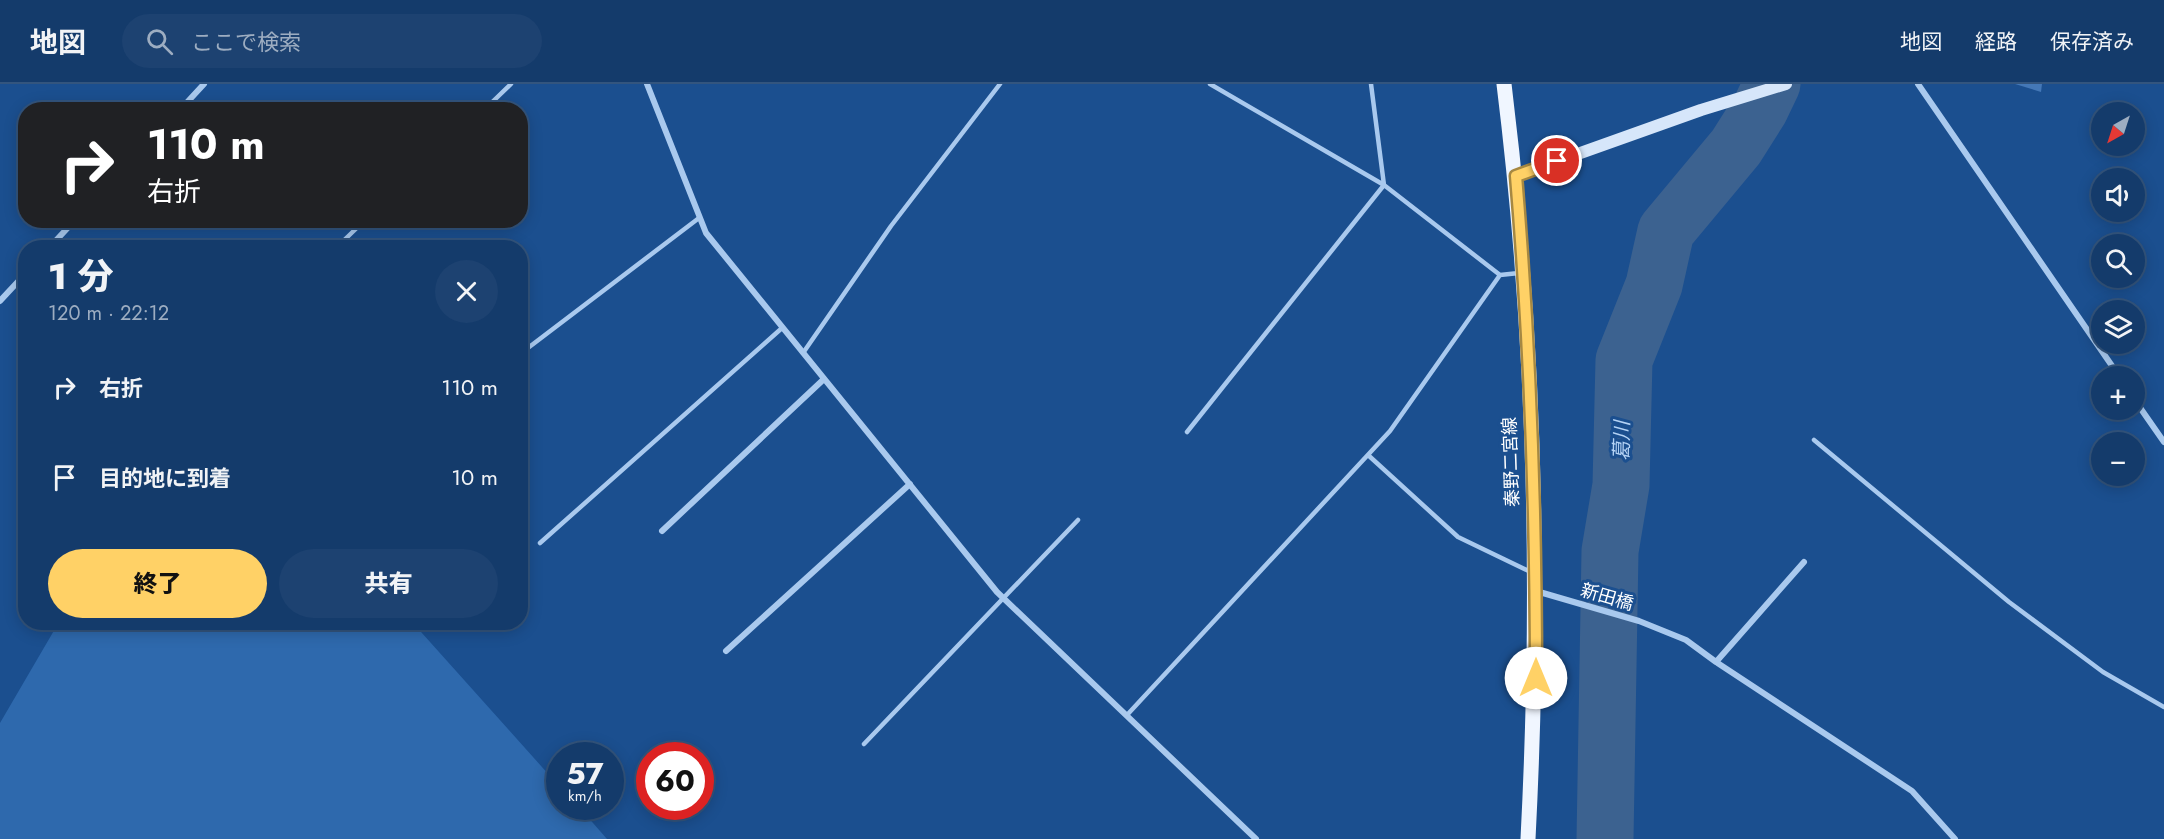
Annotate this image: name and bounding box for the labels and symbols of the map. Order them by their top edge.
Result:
north arrow [2091,102,2145,156]
pin [1531,135,1582,186]
street label: 秦野二宮線 [1496,417,1526,507]
water label: 葛川 [1607,419,1637,461]
street label: 新田橋 [1577,577,1637,617]
position arrow [1504,646,1568,710]
speed limit sign: 60 [636,742,714,820]

